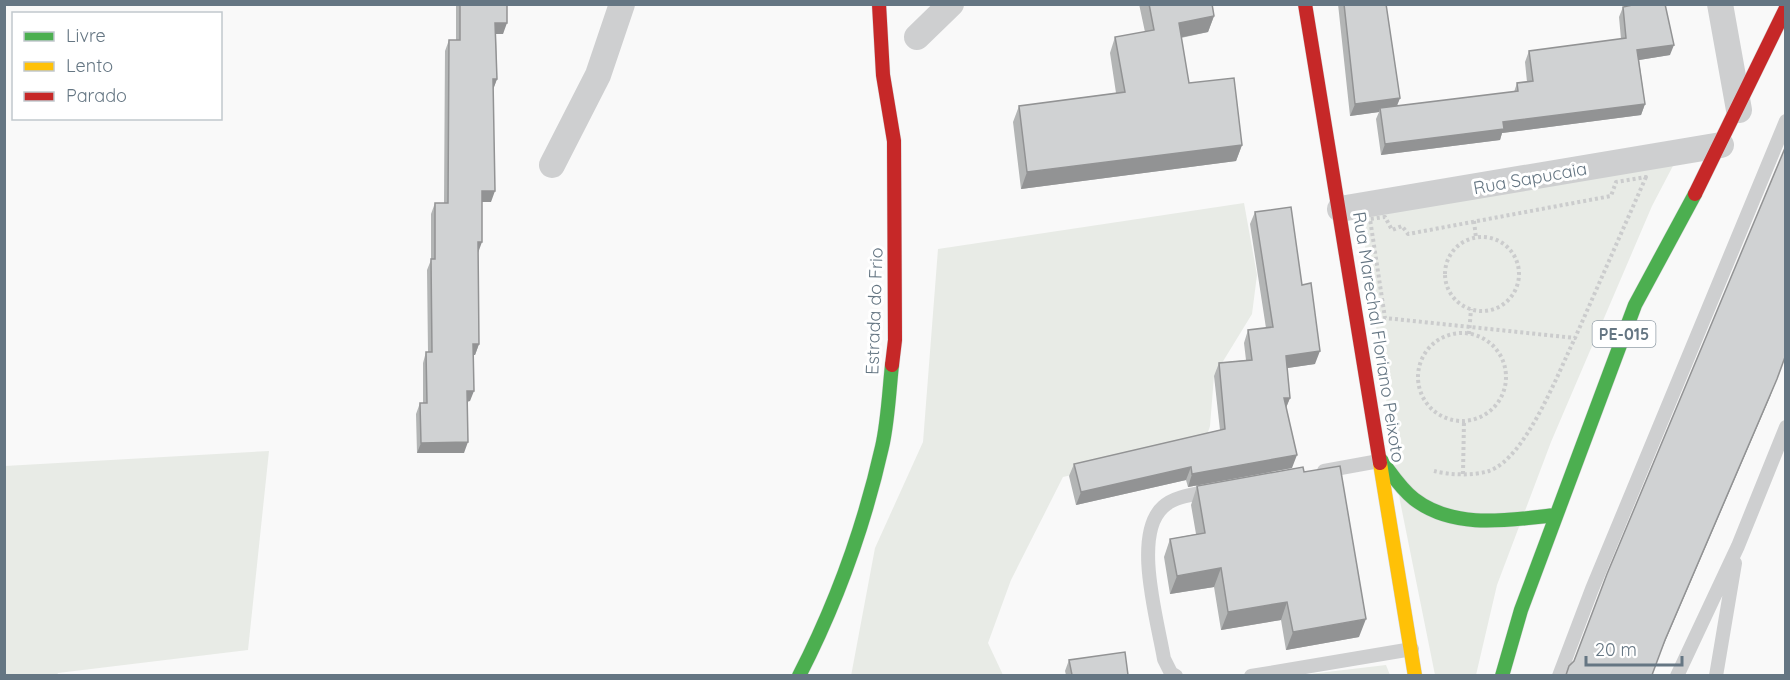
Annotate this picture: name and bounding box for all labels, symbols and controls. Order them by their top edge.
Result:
legend [12,12,222,120]
text: Livre [66,24,106,47]
text: Lento [66,54,113,77]
text: Parado [66,84,127,107]
street label: Rua Sapucaia [1471,157,1589,199]
street label: Rua Marechal Floriano Peixoto [1348,210,1410,464]
street label: Estrada do Frio [860,247,888,375]
road number: PE-015 [1592,321,1656,347]
scale bar [1586,629,1682,667]
text: 20 m [1595,638,1637,661]

